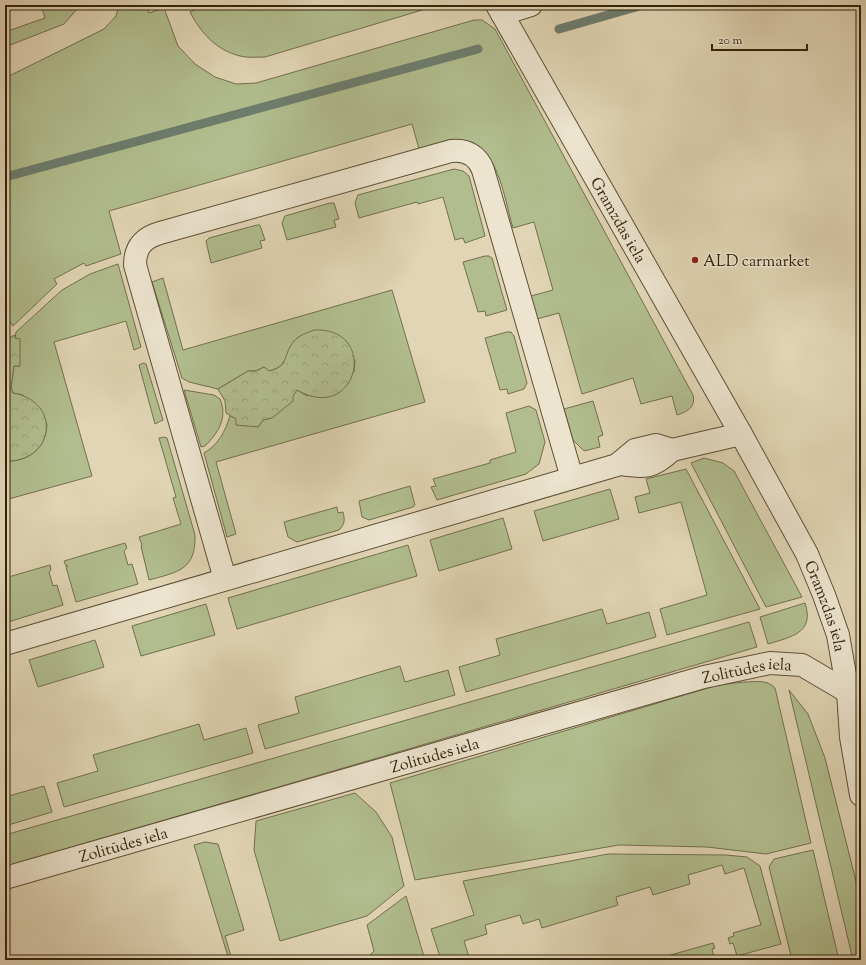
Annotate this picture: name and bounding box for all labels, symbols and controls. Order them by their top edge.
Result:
scale bar [712,26,807,52]
text: 20 m [718,32,743,50]
street label: Gramzdas iela [583,174,651,269]
place label: ALD carmarket [703,251,810,274]
marker: ALD carmarket [690,255,700,265]
street label: Gramzdas iela [797,558,850,654]
street label: Zolitūdes iela [700,654,793,691]
street label: Zolitūdes iela [388,733,483,781]
street label: Zolitūdes iela [77,823,171,870]

